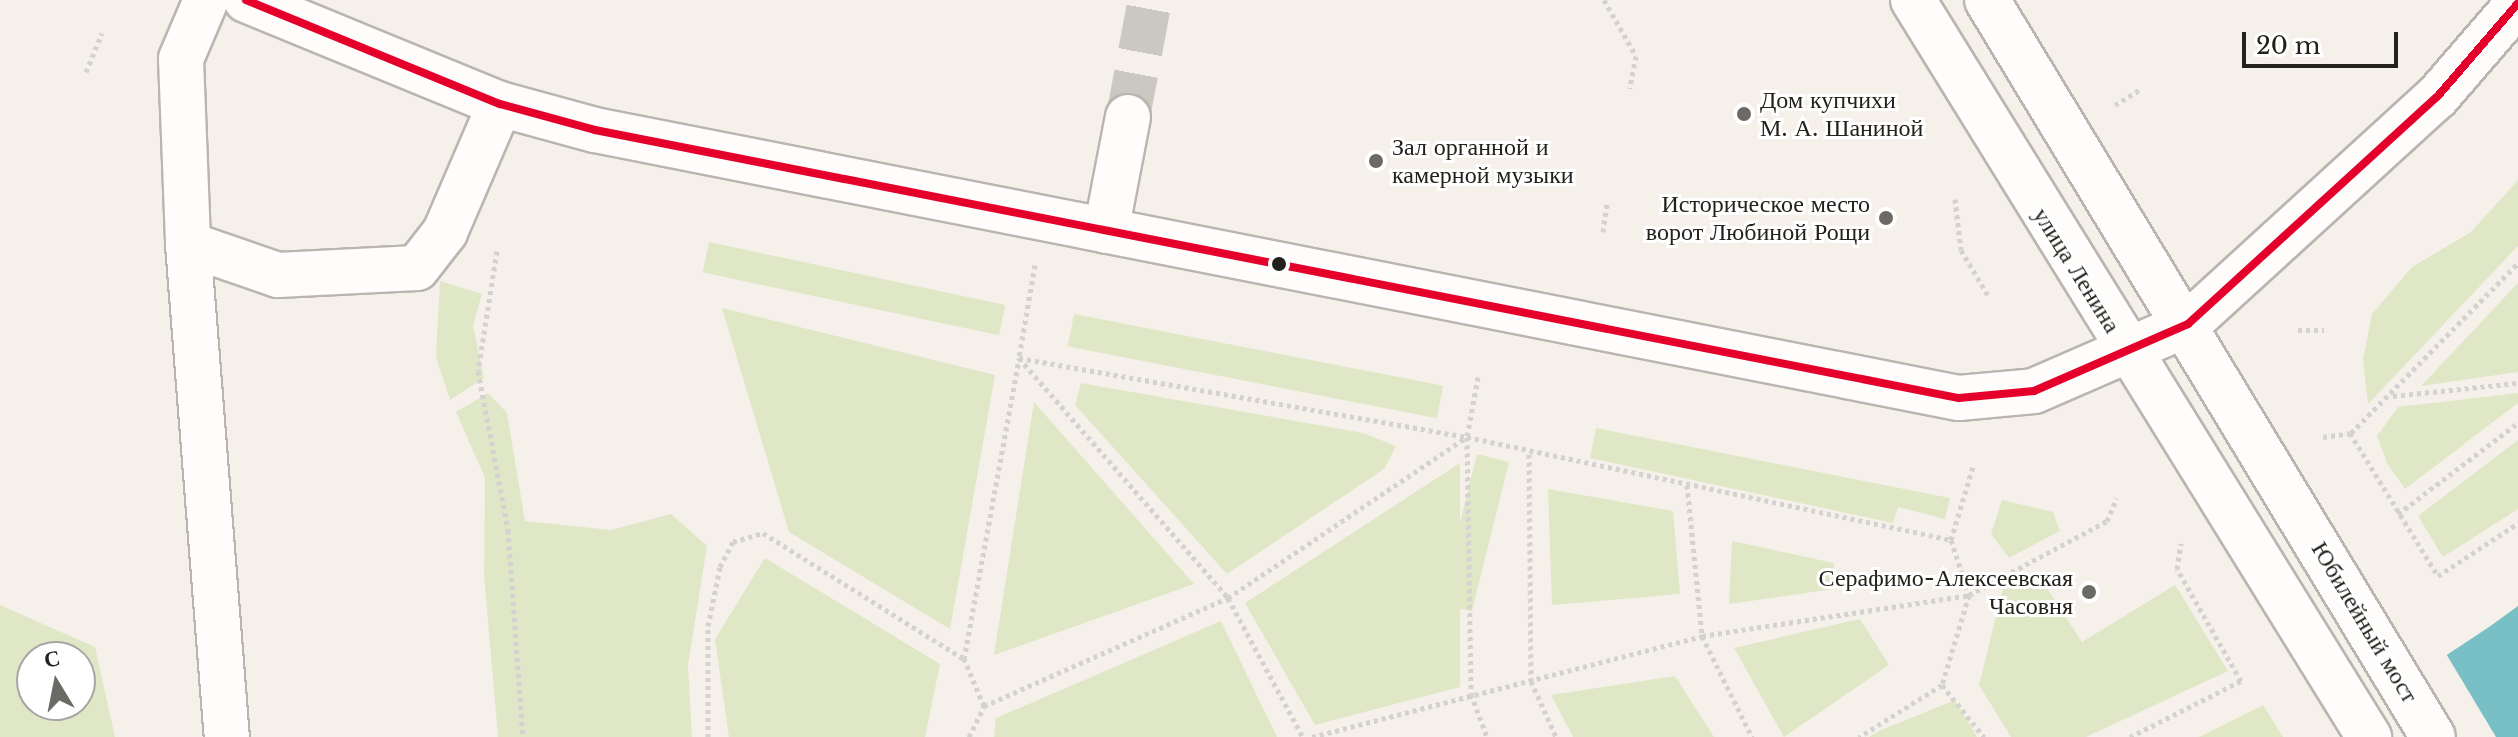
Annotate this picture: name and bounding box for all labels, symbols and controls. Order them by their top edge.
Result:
scale bar [2246,16,2402,66]
text: 20 m [2256,31,2321,60]
place label: Дом купчихи М. А. Шаниной [1760,86,1923,142]
marker: Дом купчихи М. А. Шаниной [1735,105,1753,123]
place label: Зал органной и камерной музыки [1392,133,1574,189]
marker: Зал органной и камерной музыки [1367,152,1385,170]
place label: Историческое место ворот Любиной Рощи [1646,190,1870,246]
street label: улица Ленина [2027,202,2127,338]
marker: Историческое место ворот Любиной Рощи [1877,209,1895,227]
unlabelled marker [1271,256,1287,272]
street label: Юбилейный мост [2306,536,2424,708]
place label: Серафимо-Алексеевская Часовня [1819,564,2073,620]
marker: Серафимо-Алексеевская Часовня [2080,583,2098,601]
north arrow [16,641,96,721]
text: С [42,644,62,674]

